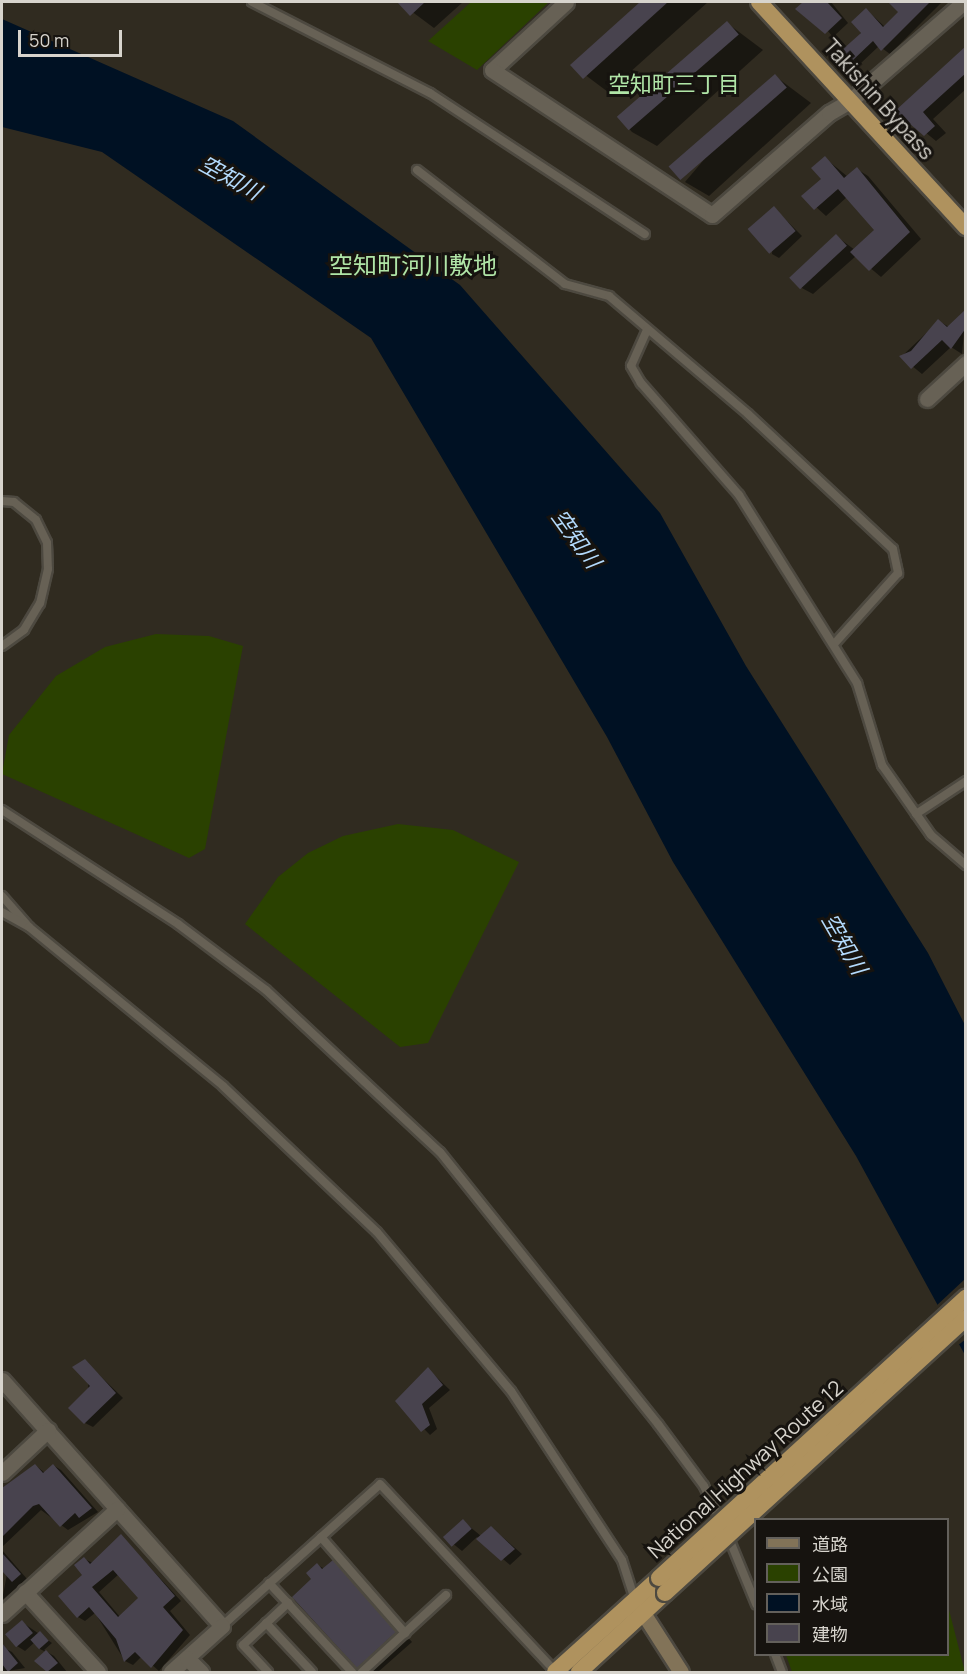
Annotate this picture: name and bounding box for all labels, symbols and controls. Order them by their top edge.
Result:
scale bar [21,18,124,56]
text: 50 m [29,28,69,52]
street label: Takishin Bypass [818,34,940,164]
district label: 空知町三丁目 [608,72,740,98]
water label: 空知川 [195,150,265,206]
district label: 空知町河川敷地 [329,251,497,279]
water label: 空知川 [546,505,606,573]
water label: 空知川 [816,909,872,979]
street label: National Highway Route 12 [642,1375,848,1563]
legend [754,1518,949,1656]
text: 道路 [812,1532,848,1556]
text: 公園 [812,1562,848,1586]
text: 水域 [812,1592,848,1616]
text: 建物 [812,1622,848,1646]

